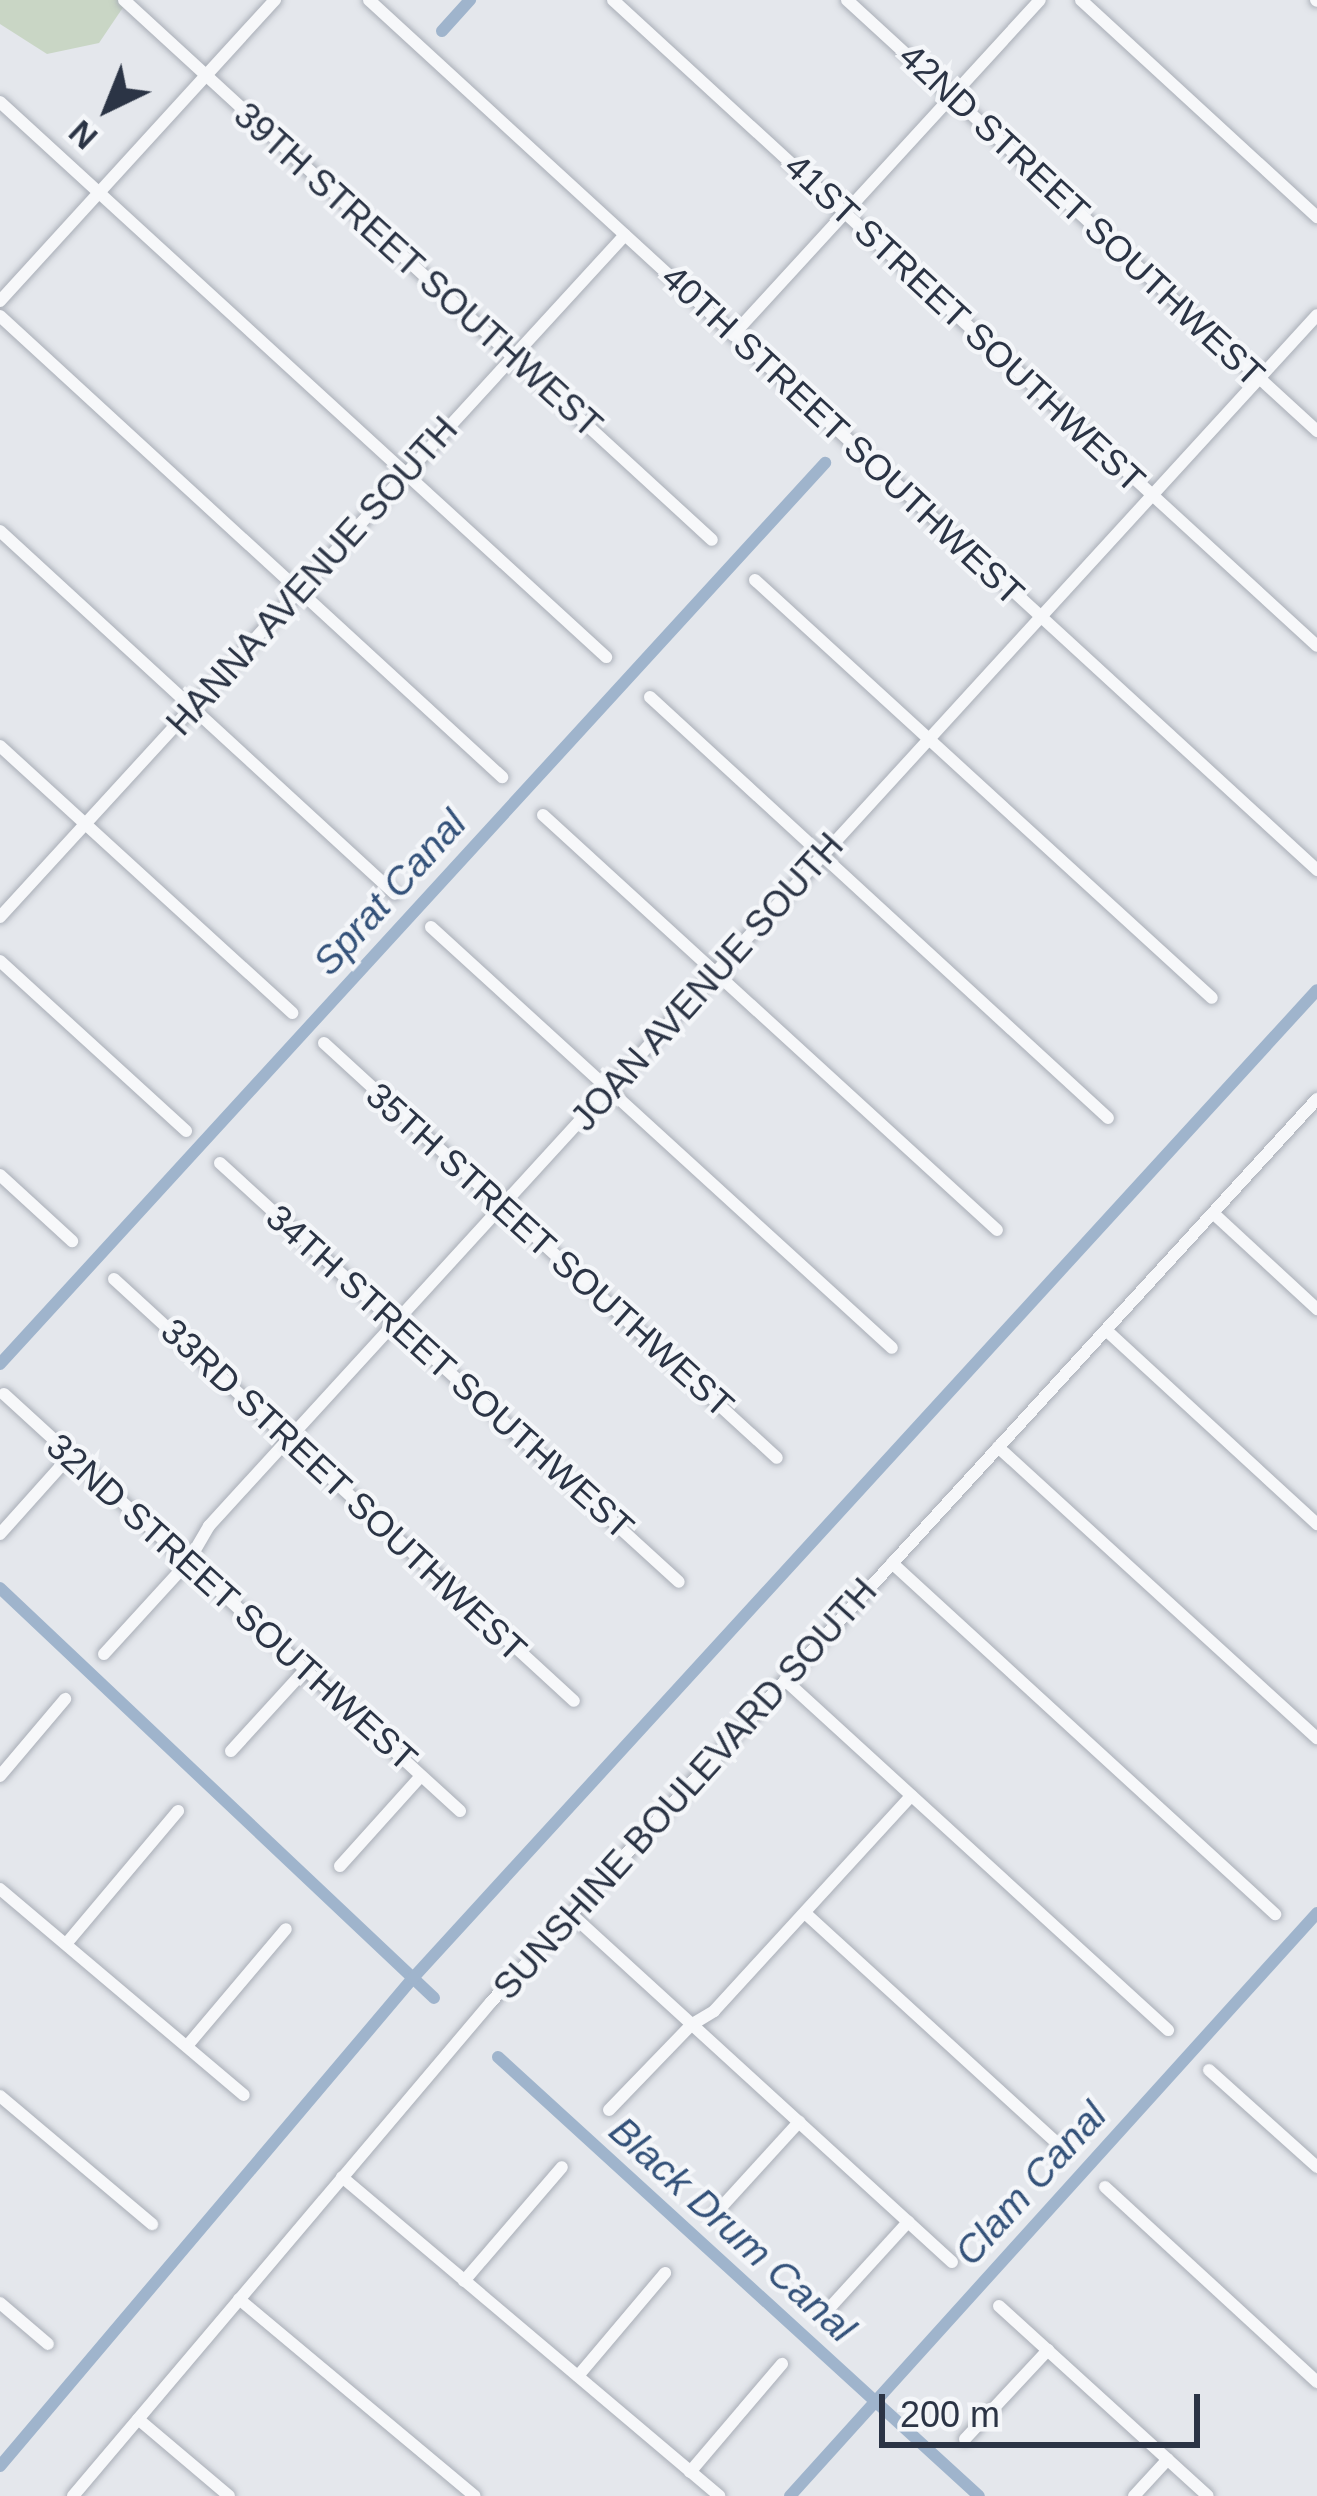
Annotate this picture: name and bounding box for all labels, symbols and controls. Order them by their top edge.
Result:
street label: 42ND STREET SOUTHWEST [890,34,1274,396]
north arrow [48,48,168,168]
street label: 39TH STREET SOUTHWEST [225,93,611,447]
text: N [62,113,104,156]
street label: 41ST STREET SOUTHWEST [775,144,1155,502]
street label: 40TH STREET SOUTHWEST [653,256,1033,614]
street label: HANNA AVENUE SOUTH [156,406,468,746]
water label: Sprat Canal [304,801,476,985]
street label: JOAN AVENUE SOUTH [561,824,853,1140]
street label: 35TH STREET SOUTHWEST [357,1073,743,1427]
street label: 34TH STREET SOUTHWEST [257,1195,643,1549]
street label: 33RD STREET SOUTHWEST [152,1309,536,1671]
street label: 32ND STREET SOUTHWEST [38,1424,426,1780]
street label: SUNSHINE BOULEVARD SOUTH [484,1570,886,2008]
water label: Clam Canal [945,2093,1117,2275]
water label: Black Drum Canal [600,2107,864,2353]
scale bar [885,2370,1206,2444]
text: 200 m [900,2394,1000,2435]

